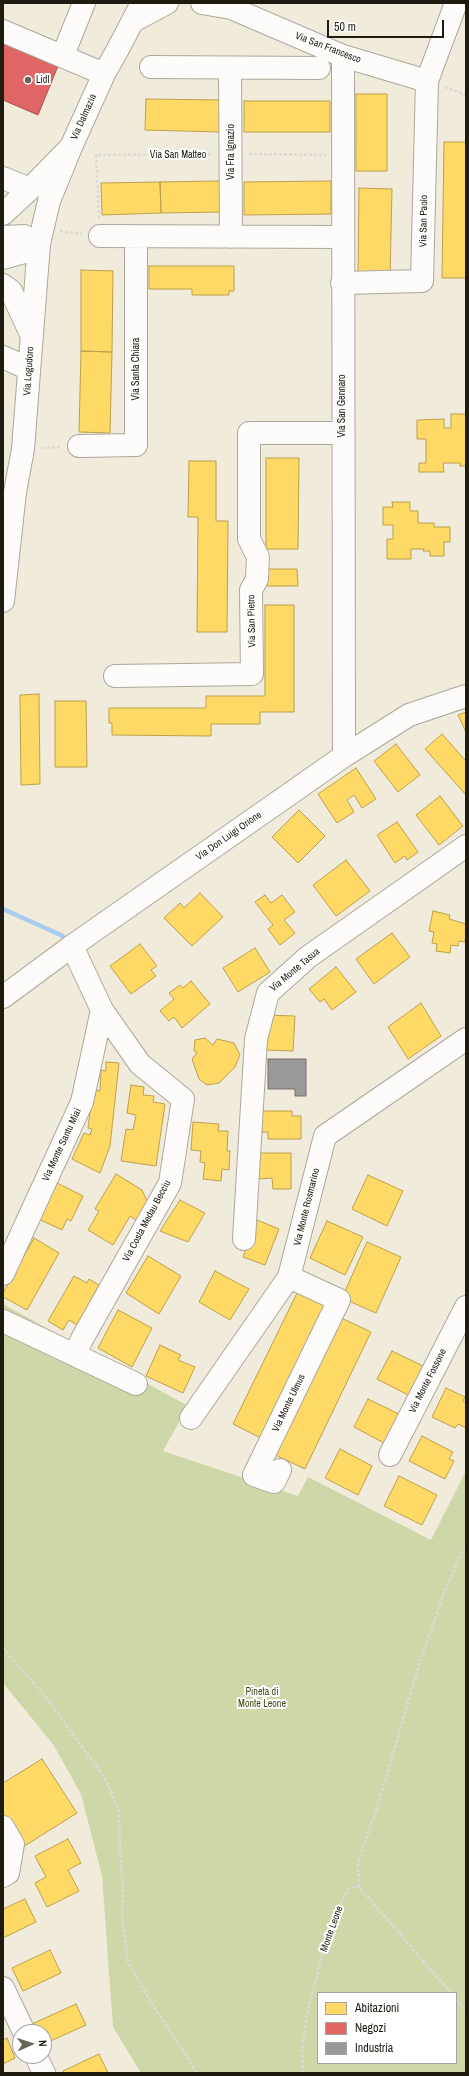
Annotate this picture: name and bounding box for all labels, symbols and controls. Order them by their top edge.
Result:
scale bar [329,12,446,38]
text: 50 m [334,19,356,35]
street label: Via San Francesco [293,30,363,66]
place label: Lidl [36,74,49,86]
marker: Lidl [23,75,33,85]
street label: Via Dalmazia [69,92,99,142]
street label: Via Fra Ignazio [225,124,237,180]
street label: Via San Matteo [150,149,206,161]
street label: Via San Paolo [418,195,430,247]
street label: Via Santa Chiara [130,338,142,400]
street label: Via Logudoro [21,346,37,396]
street label: Via San Gennaro [336,374,348,438]
street label: Via San Pietro [246,594,258,648]
street label: Via Don Luigi Orione [194,809,264,863]
street label: Via Monte Tasua [268,946,322,994]
street label: Via Monte Santu Miai [40,1107,84,1183]
street label: Via Monte Rosmarino [292,1167,322,1247]
street label: Via Costa Medau Becciu [120,1178,174,1264]
street label: Via Monte Fossone [407,1347,449,1415]
street label: Via Monte Ulmus [270,1372,308,1434]
park label: Pineta di Monte Leone [238,1686,286,1710]
street label: Monte Leone [318,1904,346,1954]
legend [317,1992,457,2064]
text: Abitazioni [355,2000,399,2016]
text: Negozi [355,2020,386,2036]
north arrow [12,2024,52,2064]
text: N [36,2040,50,2047]
text: Industria [355,2040,393,2056]

